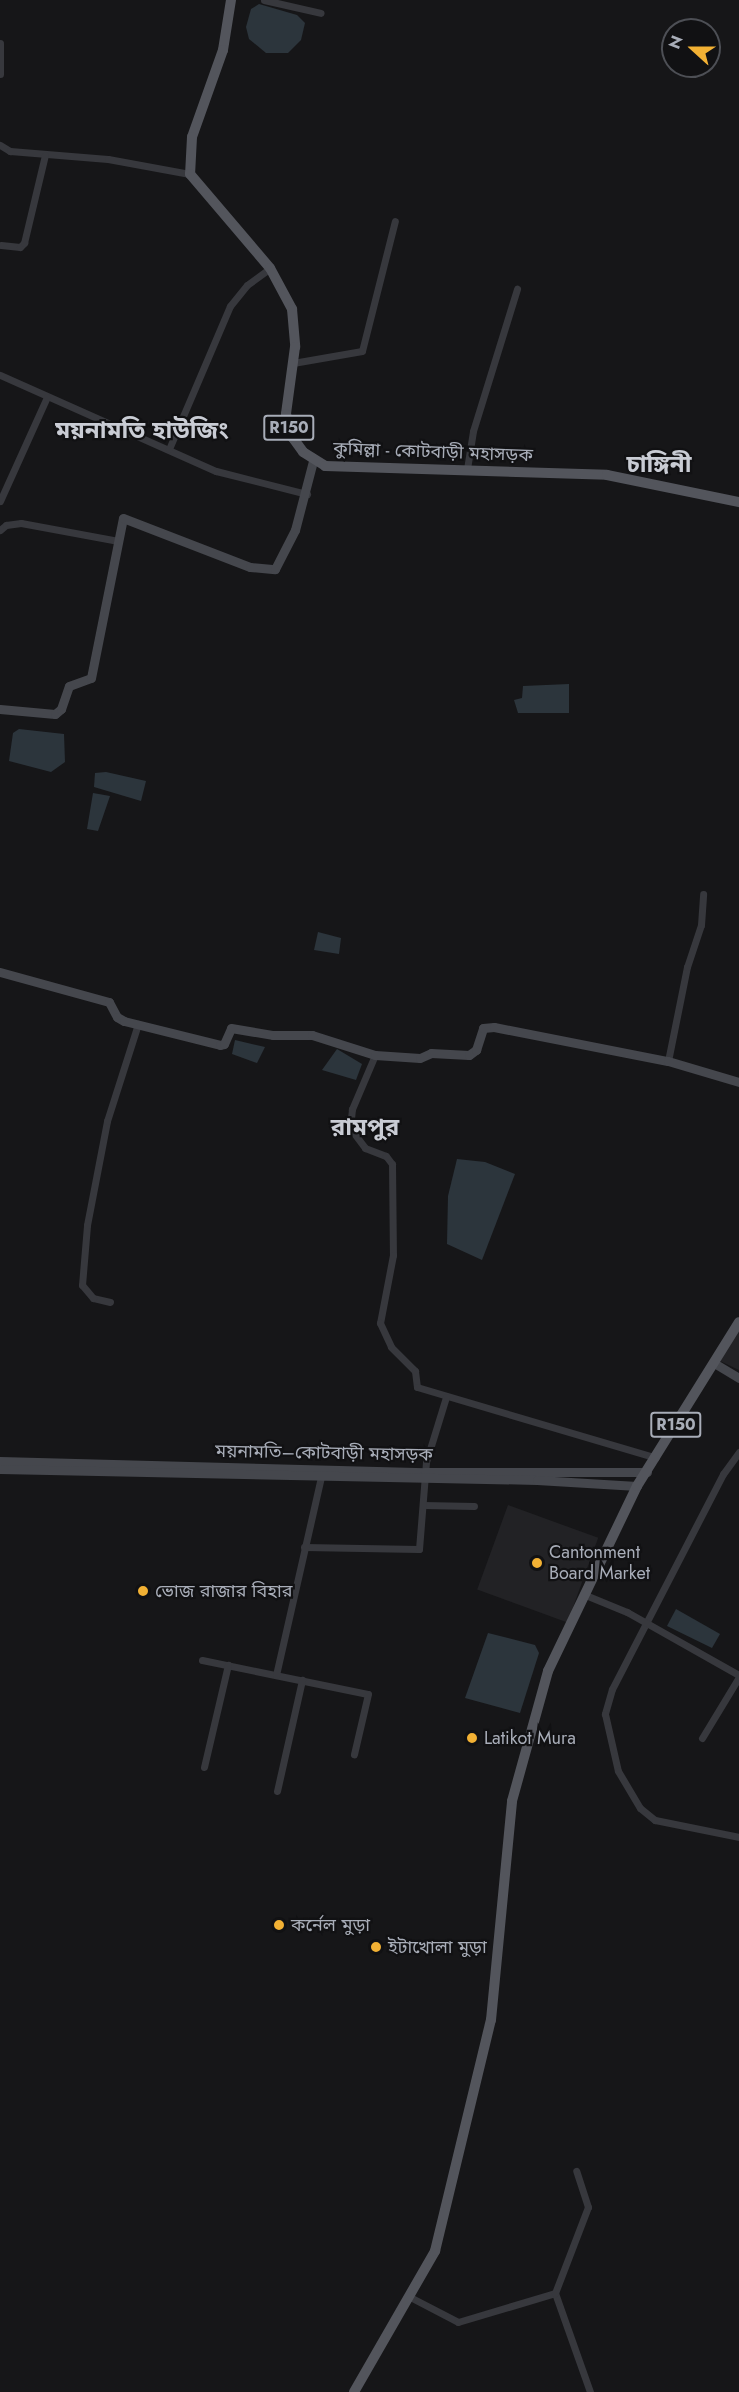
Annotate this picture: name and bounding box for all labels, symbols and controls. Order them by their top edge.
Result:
north arrow [661,18,721,78]
text: N [663,32,689,52]
road number: R150 [262,415,316,441]
district label: ময়নামতি হাউজিং [55,416,229,444]
street label: কুমিল্লা - কোটবাড়ী মহাসড়ক [333,438,533,466]
district label: চাঙ্গিনী [626,450,692,478]
district label: রামপুর [331,1113,399,1141]
road number: R150 [649,1412,703,1438]
street label: ময়নামতি–কোটবাড়ী মহাসড়ক [215,1440,433,1466]
place label: Cantonment Board Market [549,1542,650,1584]
marker: Cantonment Board Market [530,1556,544,1570]
place label: ভোজ রাজার বিহার [155,1580,292,1602]
marker: ভোজ রাজার বিহার [136,1584,150,1598]
place label: Latikot Mura [484,1727,576,1749]
marker: Latikot Mura [465,1731,479,1745]
place label: কর্নেল মুড়া [291,1914,370,1936]
marker: কর্নেল মুড়া [272,1918,286,1932]
place label: ইটাখোলা মুড়া [388,1936,487,1958]
marker: ইটাখোলা মুড়া [369,1940,383,1954]

